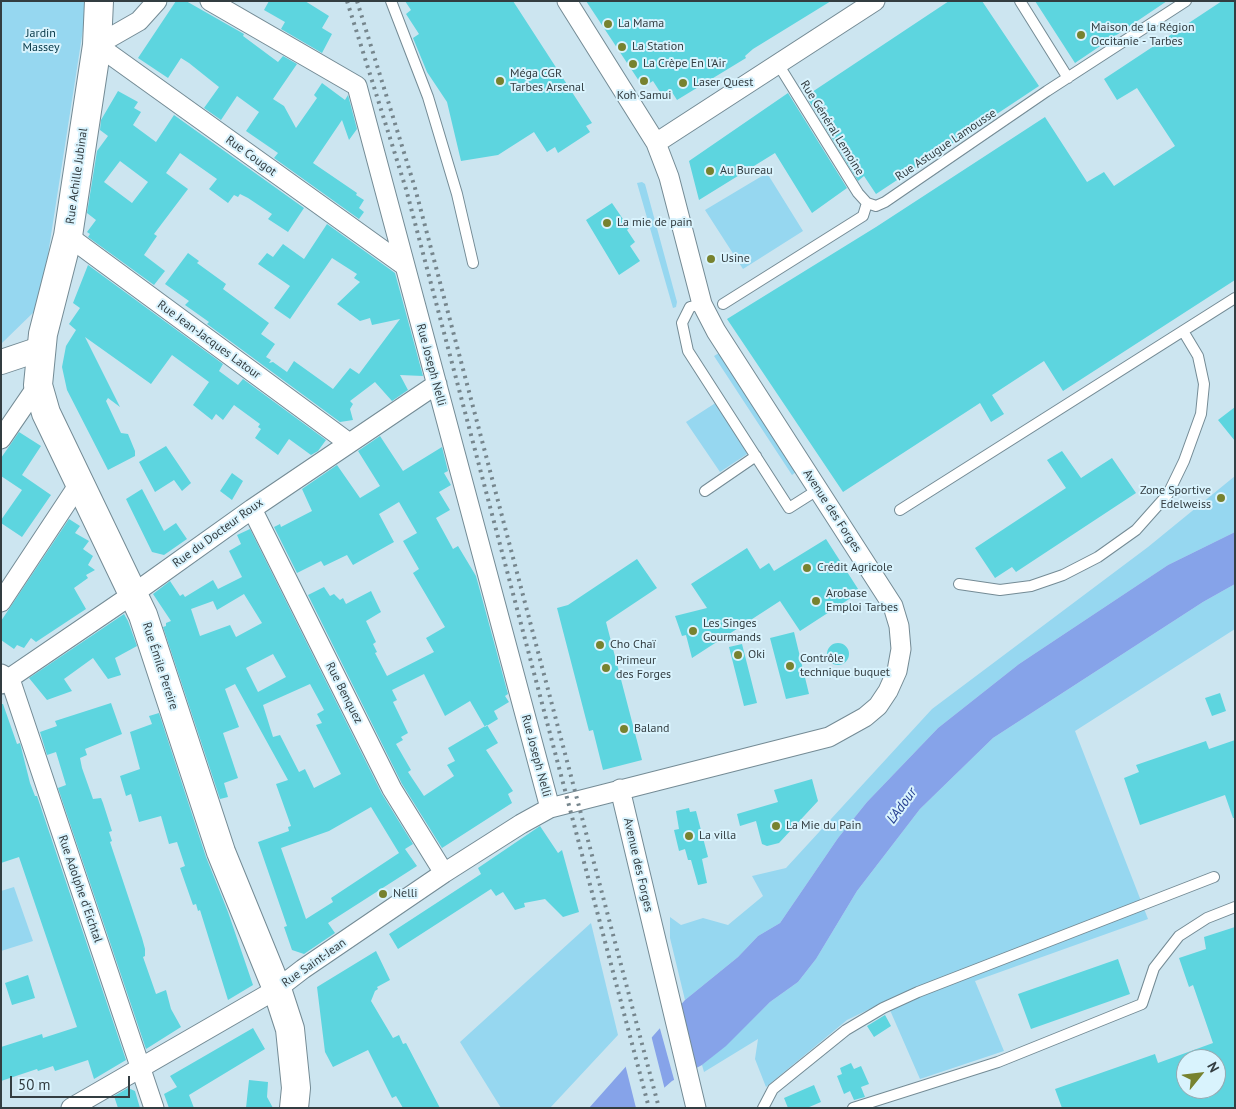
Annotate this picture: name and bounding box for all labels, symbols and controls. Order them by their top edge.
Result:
place label: La Mama [618,17,664,31]
marker: La Mama [602,18,614,30]
place label: Maison de la Région Occitanie - Tarbes [1091,21,1195,49]
park label: Jardin Massey [23,27,59,55]
marker: Maison de la Région Occitanie - Tarbes [1075,29,1087,41]
place label: La Station [632,40,684,54]
marker: La Station [616,41,628,53]
place label: La Crèpe En l'Air [643,57,726,71]
marker: La Crèpe En l'Air [627,58,639,70]
place label: Méga CGR Tarbes Arsenal [510,67,585,95]
marker: Méga CGR Tarbes Arsenal [494,75,506,87]
marker: Koh Samui [638,75,650,87]
place label: Laser Quest [693,76,753,90]
marker: Laser Quest [677,77,689,89]
street label: Rue Général Lemoine [797,78,867,178]
place label: Koh Samui [617,89,671,103]
street label: Rue Astugue Lamousse [893,106,999,184]
street label: Rue Achille Jubinal [63,127,91,225]
street label: Rue Cougot [223,133,279,179]
place label: Au Bureau [720,164,773,178]
marker: Au Bureau [704,165,716,177]
place label: La mie de pain [617,216,692,230]
marker: La mie de pain [601,217,613,229]
place label: Usine [721,252,750,266]
marker: Usine [705,253,717,265]
street label: Rue Jean-Jacques Latour [155,298,263,382]
street label: Rue Joseph Nelli [413,322,449,408]
street label: Avenue des Forges [800,467,864,555]
place label: Zone Sportive Edelweiss [1140,484,1211,512]
marker: Zone Sportive Edelweiss [1215,492,1227,504]
street label: Rue du Docteur Roux [170,495,266,571]
place label: Crédit Agricole [817,561,893,575]
marker: Crédit Agricole [801,562,813,574]
place label: Arobase Emploi Tarbes [826,587,898,615]
marker: Arobase Emploi Tarbes [810,595,822,607]
place label: Les Singes Gourmands [703,617,761,645]
street label: Rue Émile Pereire [139,621,181,711]
marker: Les Singes Gourmands [687,625,699,637]
place label: Cho Chaï [610,638,656,652]
marker: Cho Chaï [594,639,606,651]
place label: Oki [748,648,765,662]
marker: Oki [732,649,744,661]
place label: Contrôle technique buquet [800,652,890,680]
place label: Primeur des Forges [616,654,671,682]
street label: Rue Benquez [322,660,366,726]
marker: Contrôle technique buquet [784,660,796,672]
marker: Primeur des Forges [600,662,612,674]
street label: Rue Joseph Nelli [518,713,554,799]
place label: Baland [634,722,669,736]
marker: Baland [618,723,630,735]
water label: L'Adour [883,785,921,827]
street label: Avenue des Forges [620,817,656,913]
place label: La Mie du Pain [786,819,861,833]
marker: La Mie du Pain [770,820,782,832]
place label: La villa [699,829,736,843]
marker: La villa [683,830,695,842]
street label: Rue Adolphe d'Eichtal [55,833,105,945]
place label: Nelli [393,887,417,901]
marker: Nelli [377,888,389,900]
street label: Rue Saint-Jean [279,936,349,990]
north arrow [1176,1049,1226,1099]
text: N [1203,1059,1223,1076]
scale bar [12,1066,132,1098]
text: 50 m [18,1075,51,1094]

